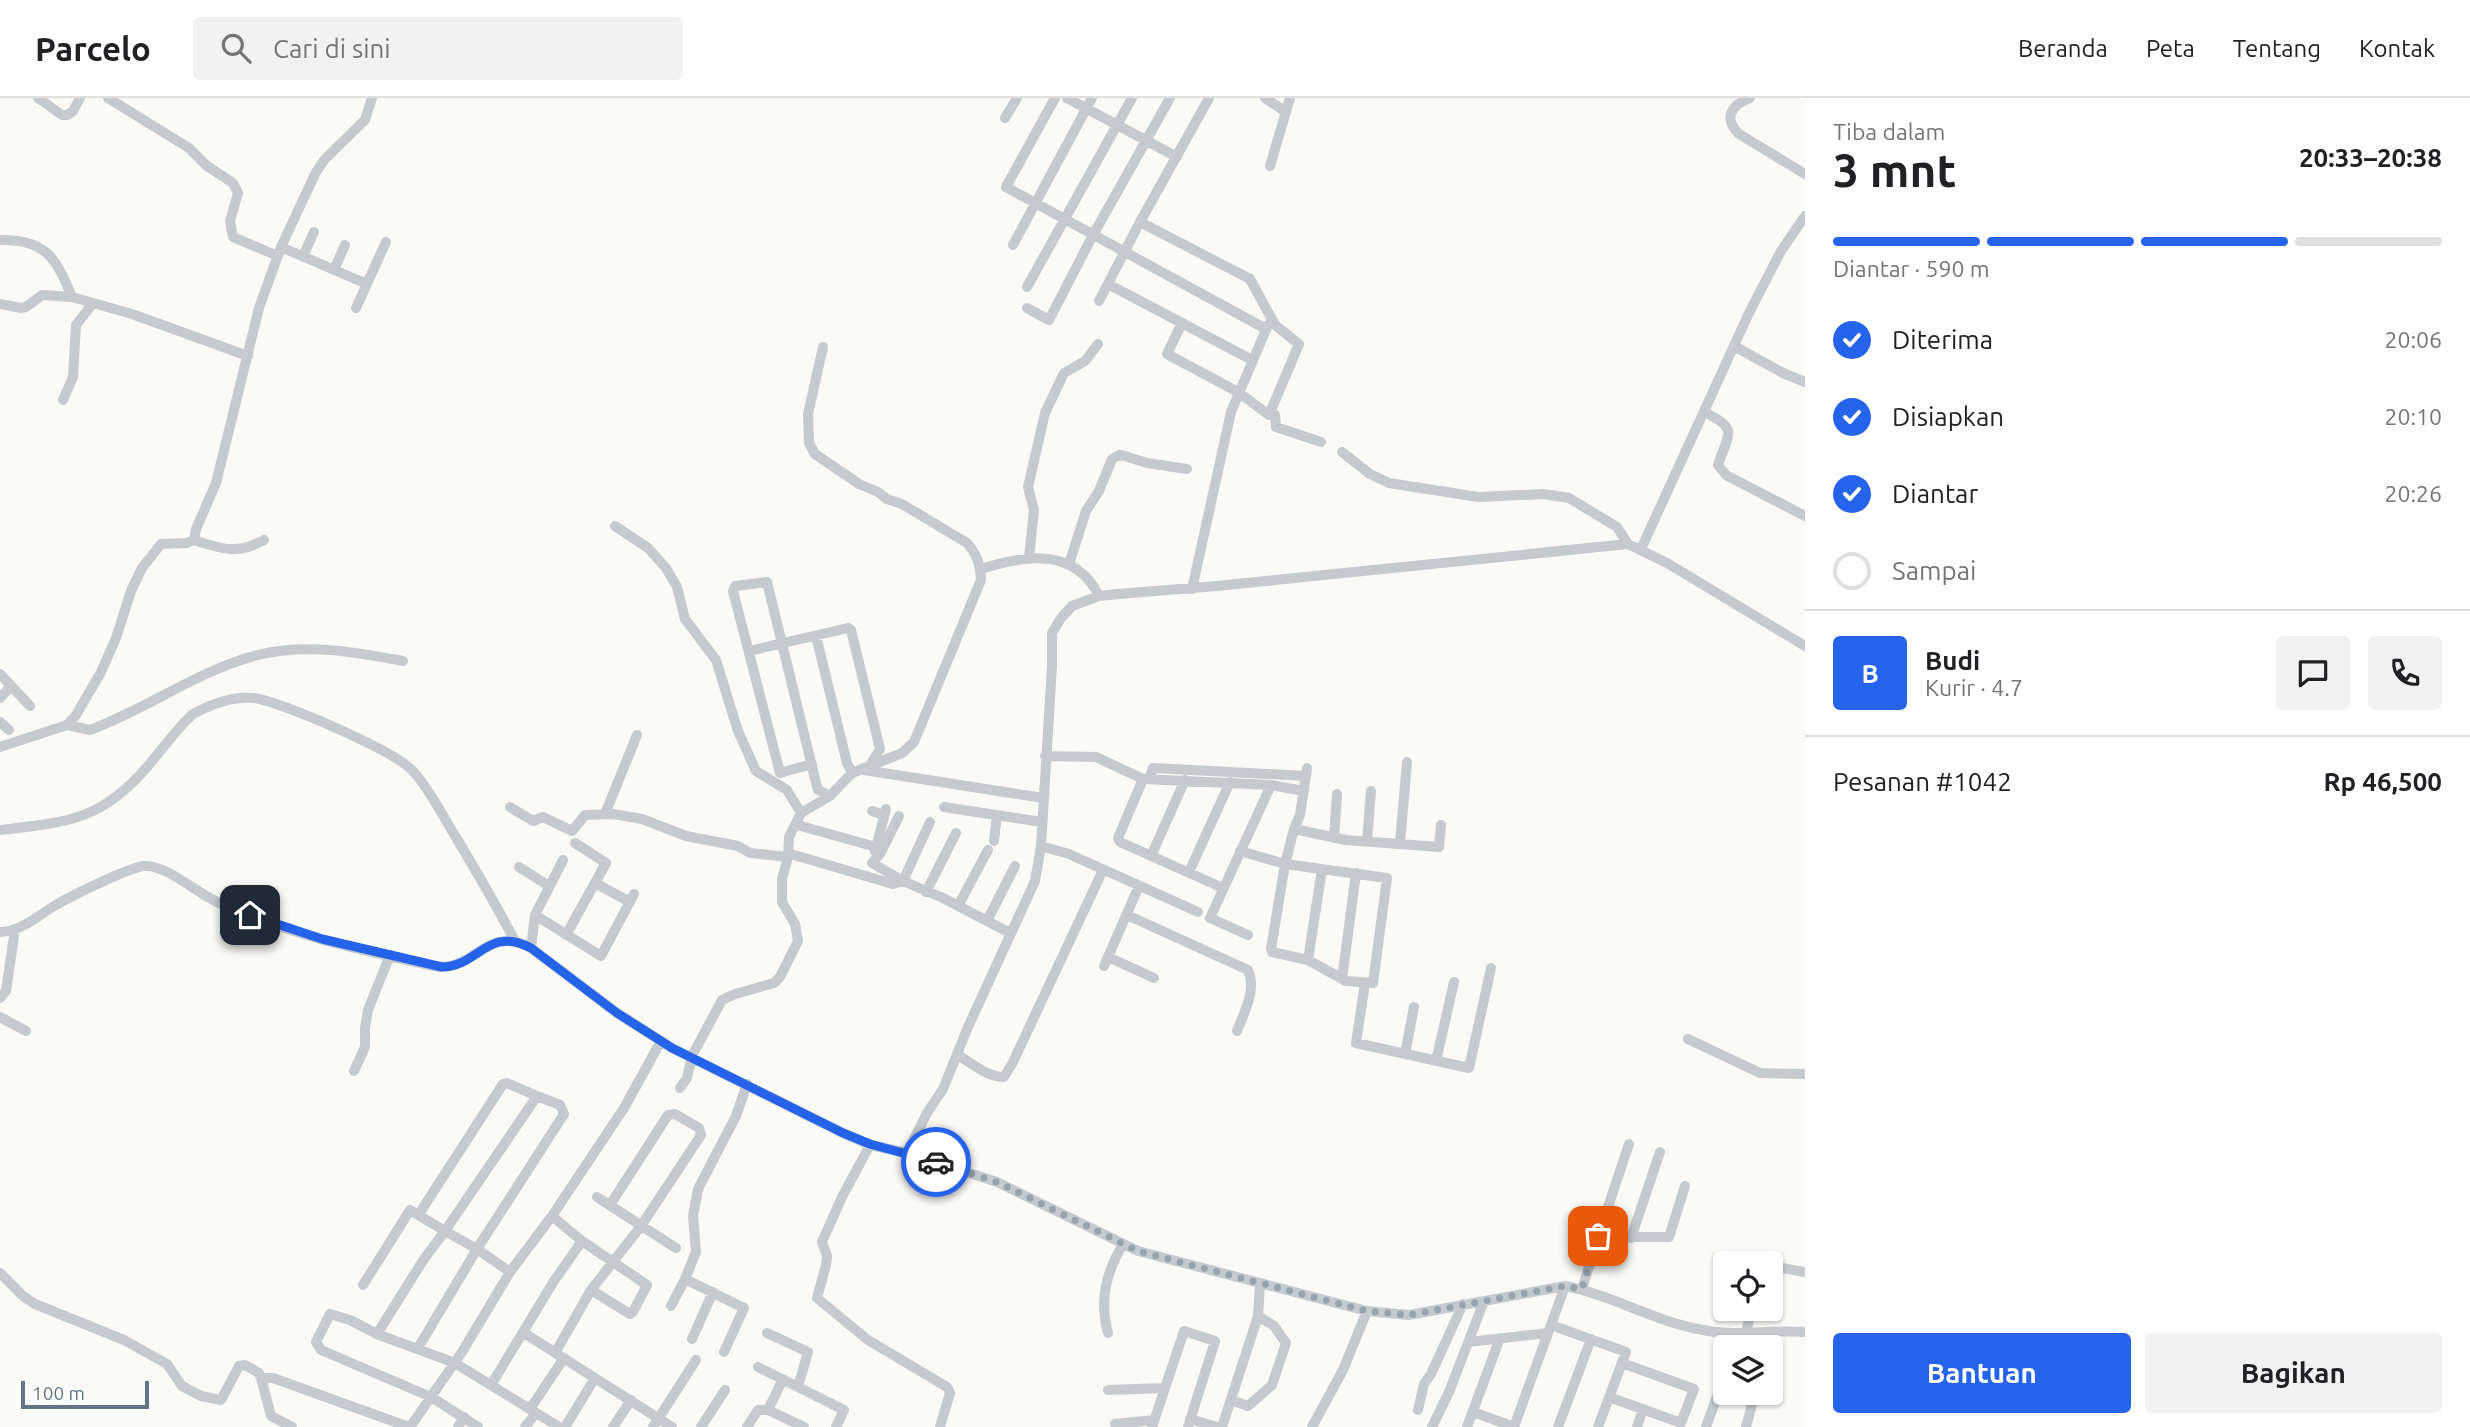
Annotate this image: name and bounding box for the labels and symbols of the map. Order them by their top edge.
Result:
pin [220,885,280,945]
courier [901,1127,971,1197]
pin [1568,1206,1628,1266]
scale bar [21,1378,149,1410]

